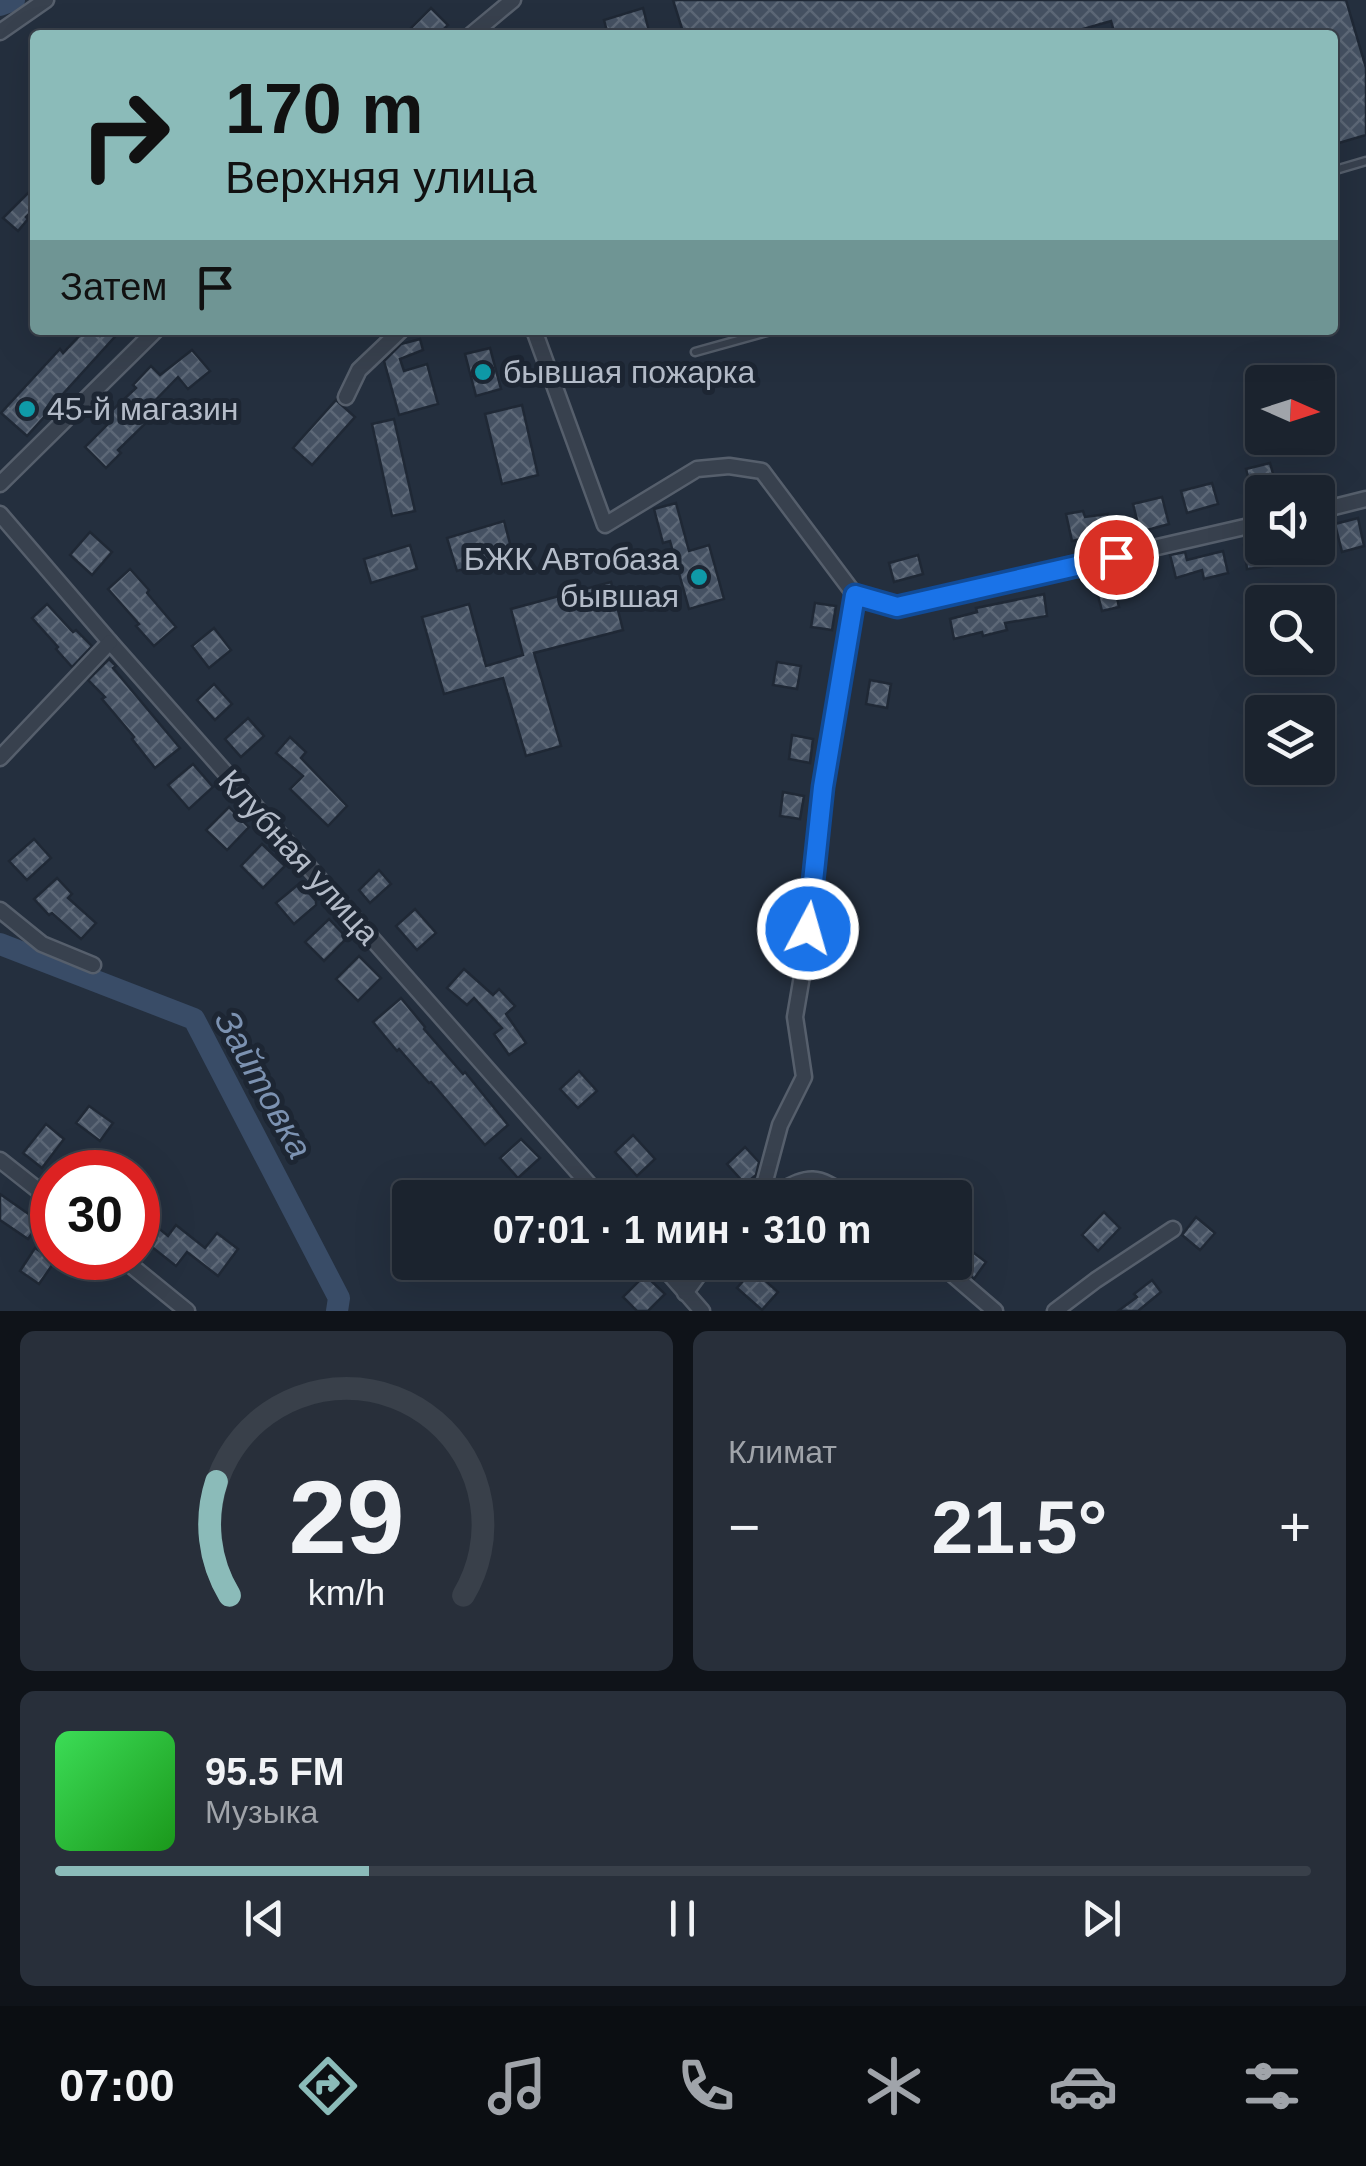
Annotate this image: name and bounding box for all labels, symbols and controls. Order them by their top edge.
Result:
icon: right [60,70,190,200]
text: 170 m [225,70,423,148]
text: Верхняя улица [225,152,537,203]
icon: arrive [188,260,243,315]
text: Затем [60,266,168,308]
place label: бывшая пожарка [503,354,755,390]
marker: бывшая пожарка [472,361,494,383]
north arrow [1245,365,1335,455]
map controls [1245,365,1335,785]
place label: 45-й магазин [47,391,238,427]
marker: 45-й магазин [16,398,38,420]
button: sound [1245,475,1335,565]
pin [1074,515,1159,600]
icon: arrive [1089,530,1144,585]
place label: БЖК Автобаза бывшая [464,541,679,614]
marker: БЖК Автобаза бывшая [688,566,710,588]
button: search [1245,585,1335,675]
button: layers [1245,695,1335,785]
street label: Клубная улица [211,763,387,952]
position arrow [756,877,860,981]
water label: Зайтовка [207,1003,321,1165]
speed limit sign: 30 [30,1150,160,1280]
text: 07:01 · 1 мин · 310 m [493,1209,871,1251]
text: Климат [728,1434,837,1470]
text: 29 [289,1459,404,1575]
text: 21.5° [932,1485,1107,1569]
text: − [728,1496,760,1558]
text: + [1279,1496,1311,1558]
text: km/h [308,1573,385,1613]
text: 95.5 FM [205,1751,344,1793]
text: Музыка [205,1794,318,1830]
icon: previous [237,1891,292,1946]
icon: pause [655,1891,710,1946]
icon: next [1074,1891,1129,1946]
icon: directions [293,2051,363,2121]
icon: music [482,2051,552,2121]
icon: phone [671,2051,741,2121]
icon: climate [859,2051,929,2121]
icon: car [1048,2051,1118,2121]
icon: filters [1237,2051,1307,2121]
text: 07:00 [59,2060,174,2111]

